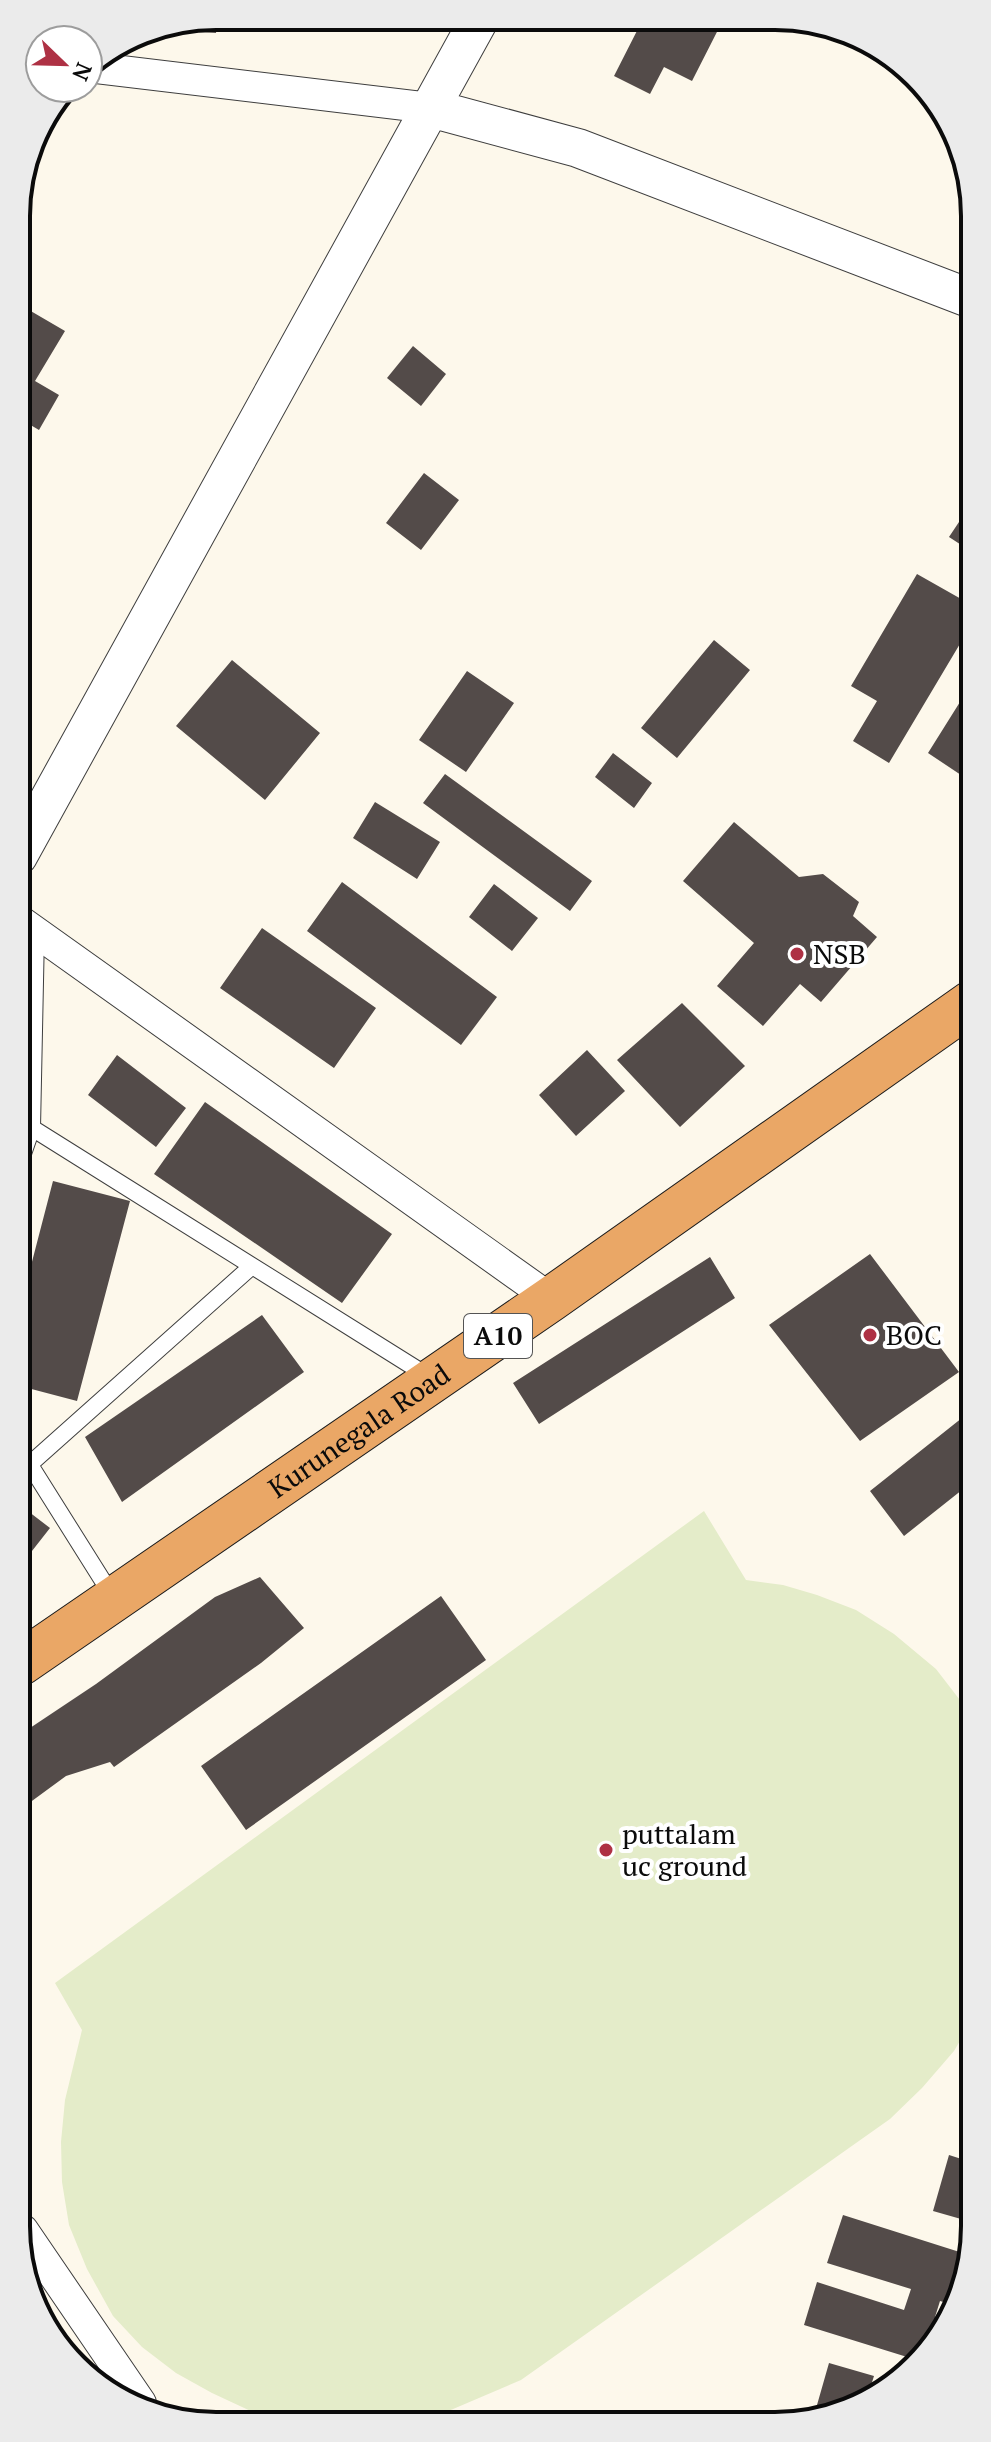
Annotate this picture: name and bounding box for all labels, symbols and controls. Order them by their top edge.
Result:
north arrow [24,24,104,104]
text: N [66,59,99,86]
place label: NSB [813,935,866,972]
marker: NSB [788,945,806,963]
road number: A10 [464,1314,532,1358]
place label: BOC [886,1316,942,1353]
marker: BOC [861,1326,879,1344]
street label: Kurunegala Road [261,1355,457,1506]
place label: puttalam uc ground [622,1815,747,1884]
marker: puttalam uc ground [597,1841,615,1859]

